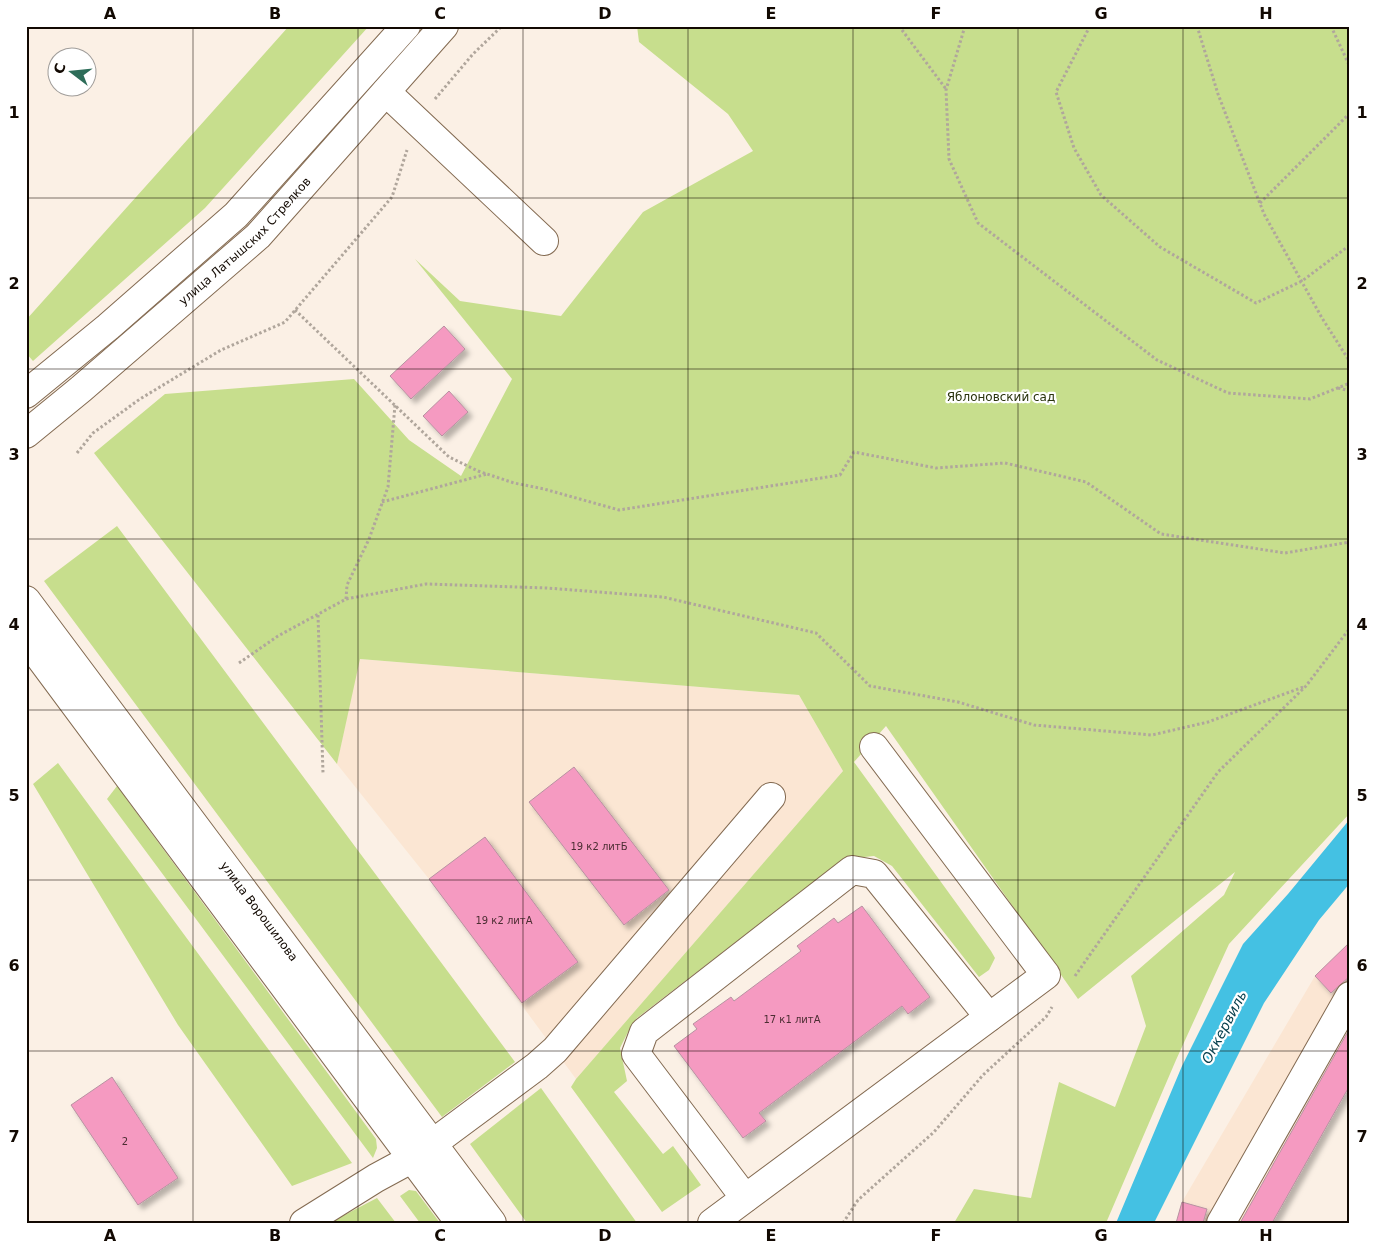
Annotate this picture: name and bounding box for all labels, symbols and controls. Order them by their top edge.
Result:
text: A [104,4,117,23]
text: B [269,4,281,23]
text: C [434,4,446,23]
text: D [598,4,612,23]
text: E [766,4,776,23]
text: F [931,4,941,23]
text: G [1094,4,1108,23]
text: H [1259,4,1273,23]
north arrow [48,48,98,98]
text: С [50,61,69,76]
text: 1 [8,103,20,122]
text: 1 [1356,103,1368,122]
street label: улица Латышских Стрелков [176,174,314,308]
text: 2 [8,274,20,293]
text: 2 [1356,274,1368,293]
park label: Яблоновский сад [947,390,1055,404]
text: 3 [8,445,20,464]
text: 3 [1356,445,1368,464]
text: 4 [8,615,20,634]
text: 4 [1356,615,1368,634]
text: 5 [8,786,20,805]
text: 5 [1356,786,1368,805]
house number: 19 к2 литБ [570,841,628,852]
street label: улица Ворошилова [217,859,301,964]
house number: 19 к2 литА [475,915,533,926]
text: 6 [8,956,20,975]
text: 6 [1356,956,1368,975]
water label: Оккервиль [1198,988,1250,1066]
house number: 17 к1 литА [763,1014,821,1025]
text: 7 [8,1127,20,1146]
text: 7 [1356,1127,1368,1146]
house number: 2 [122,1136,128,1147]
text: A [104,1226,117,1245]
text: B [269,1226,281,1245]
text: C [434,1226,446,1245]
text: D [598,1226,612,1245]
text: E [766,1226,776,1245]
text: F [931,1226,941,1245]
text: G [1094,1226,1108,1245]
text: H [1259,1226,1273,1245]

